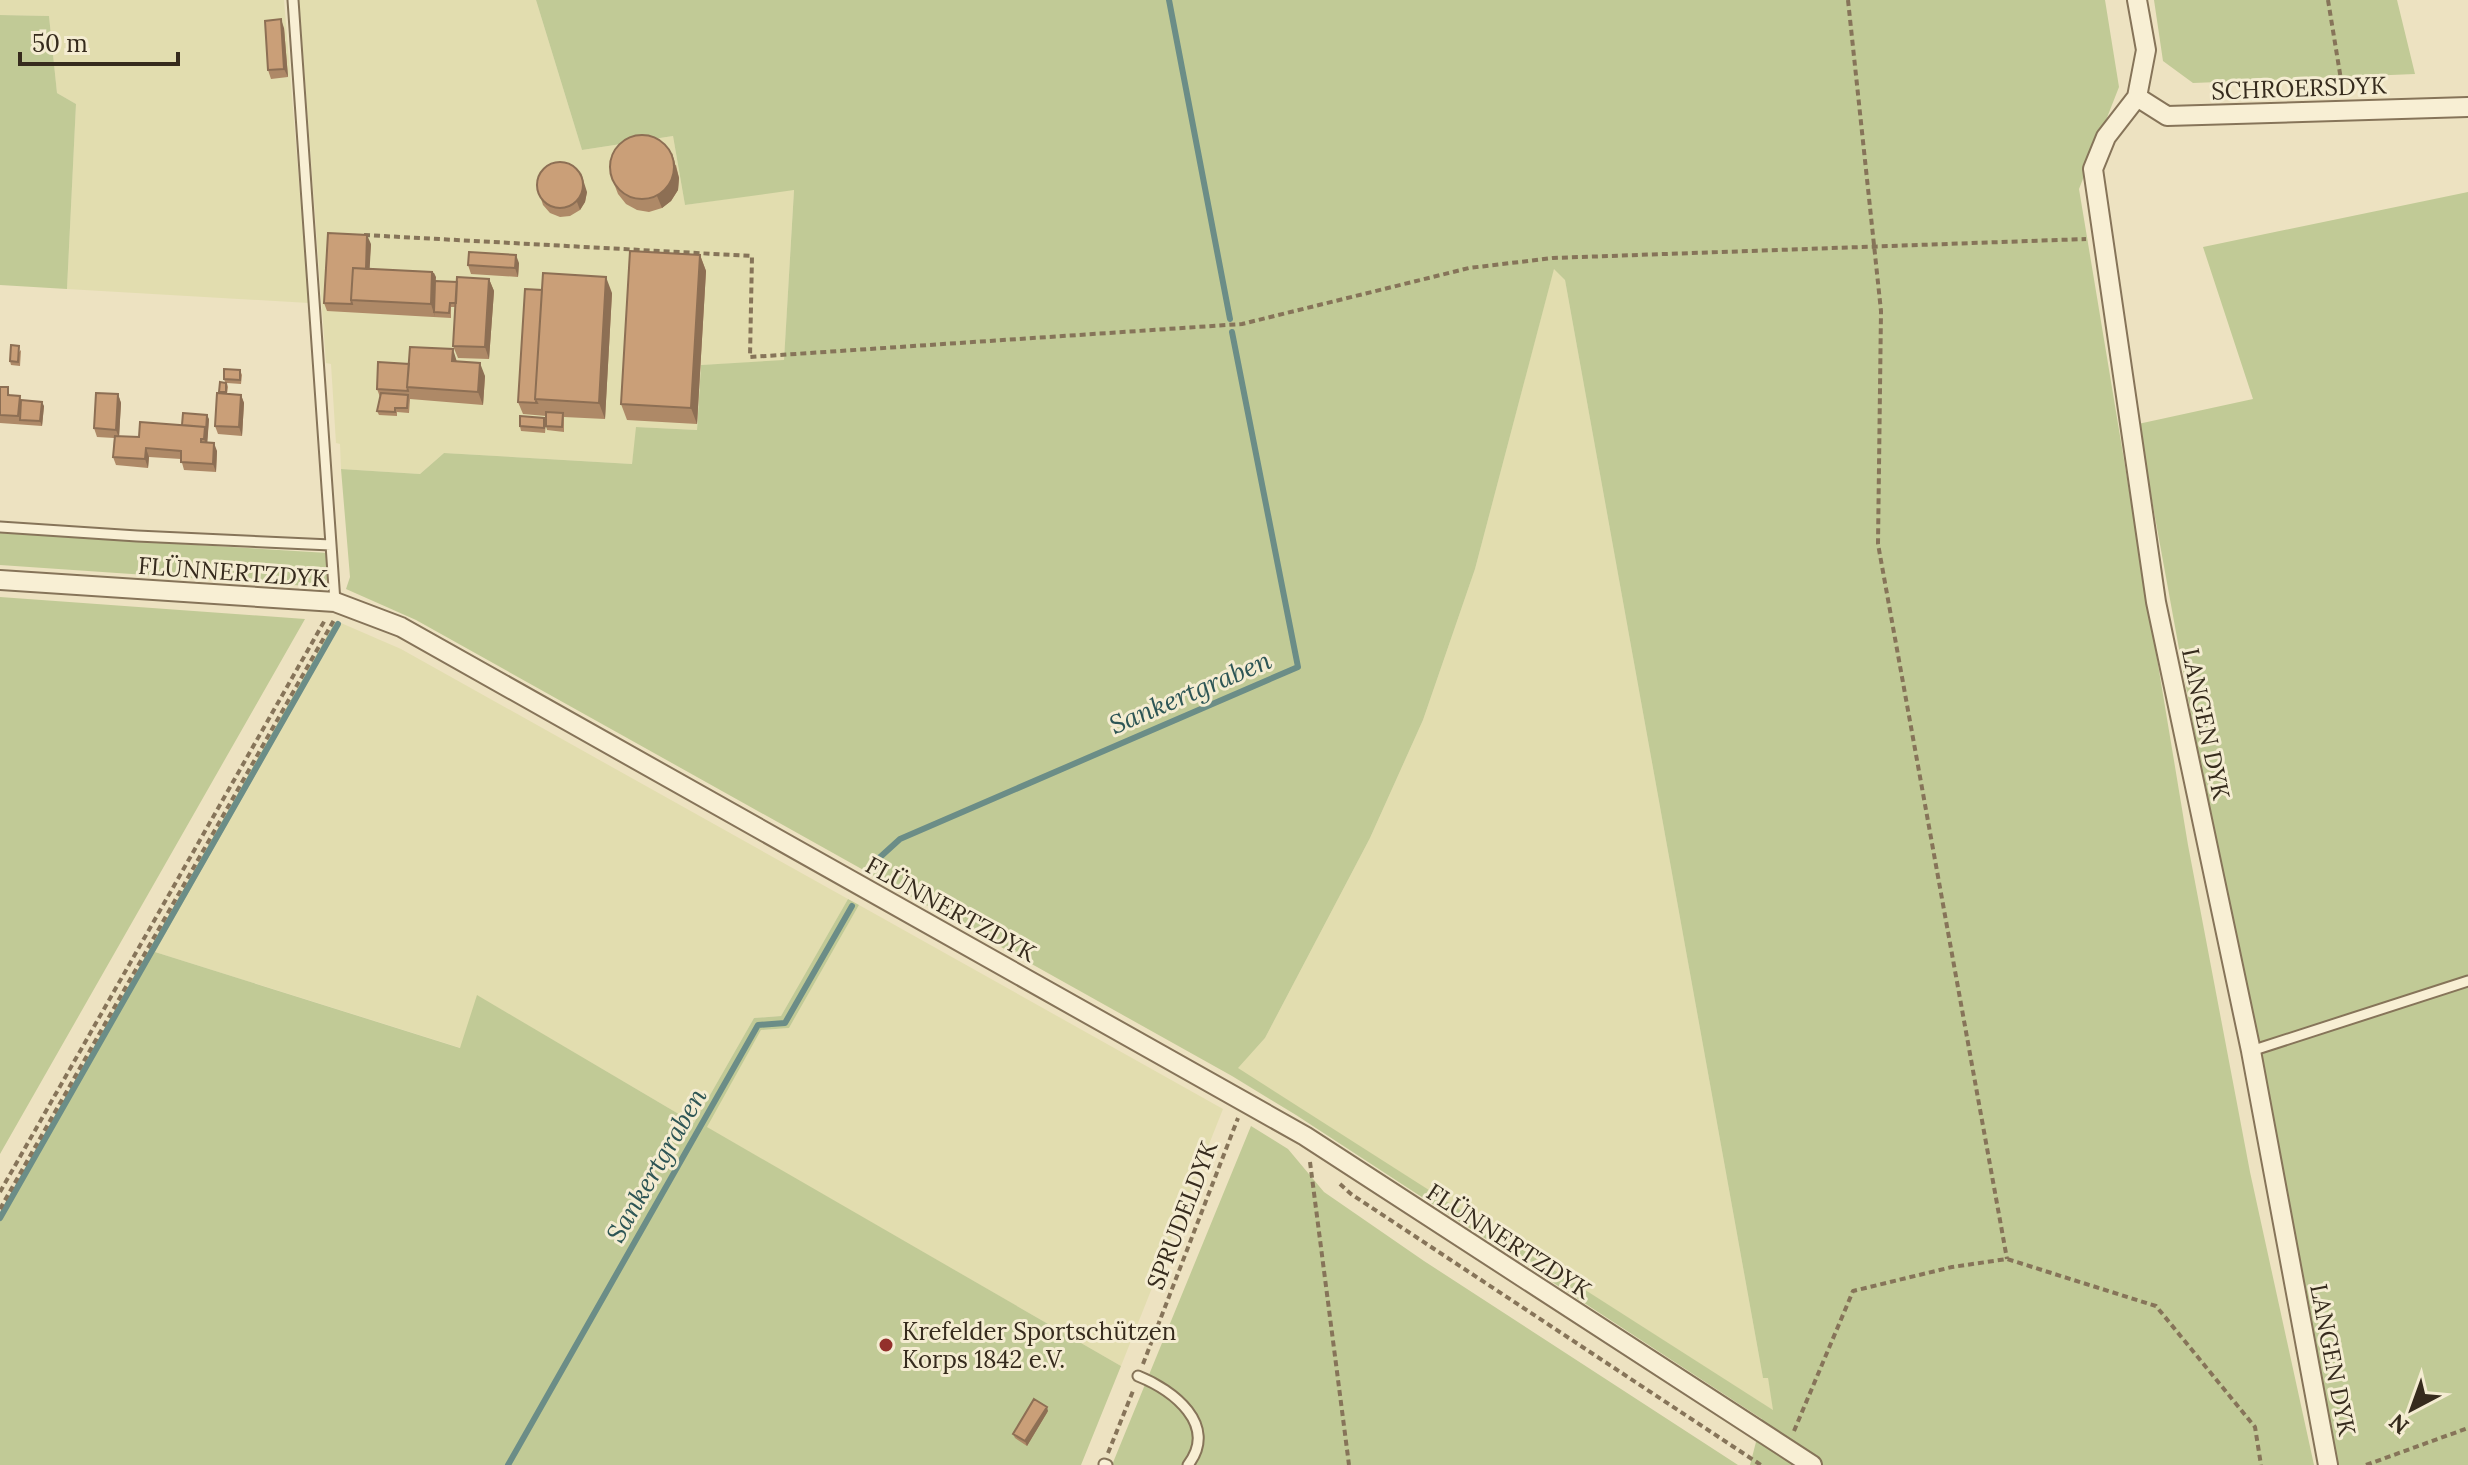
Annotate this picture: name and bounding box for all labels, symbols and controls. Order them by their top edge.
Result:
scale bar [20,16,178,66]
text: 50 m [32,28,88,59]
street label: SCHROERSDYK [2211,69,2388,107]
street label: FLÜNNERTZDYK [137,550,330,594]
water label: Sankertgraben [1104,643,1276,741]
street label: LANGEN DYK [2175,645,2237,803]
street label: FLÜNNERTZDYK [860,849,1042,969]
water label: Sankertgraben [598,1082,714,1248]
street label: SPRUDELDYK [1139,1136,1225,1294]
street label: FLÜNNERTZDYK [1421,1176,1598,1306]
street label: LANGEN DYK [2303,1281,2363,1439]
place label: Krefelder Sportschützen Korps 1842 e.V. [902,1316,1176,1375]
marker: Krefelder Sportschützen Korps 1842 e.V. [877,1336,895,1354]
north arrow [2372,1369,2452,1449]
text: N [2383,1408,2414,1440]

